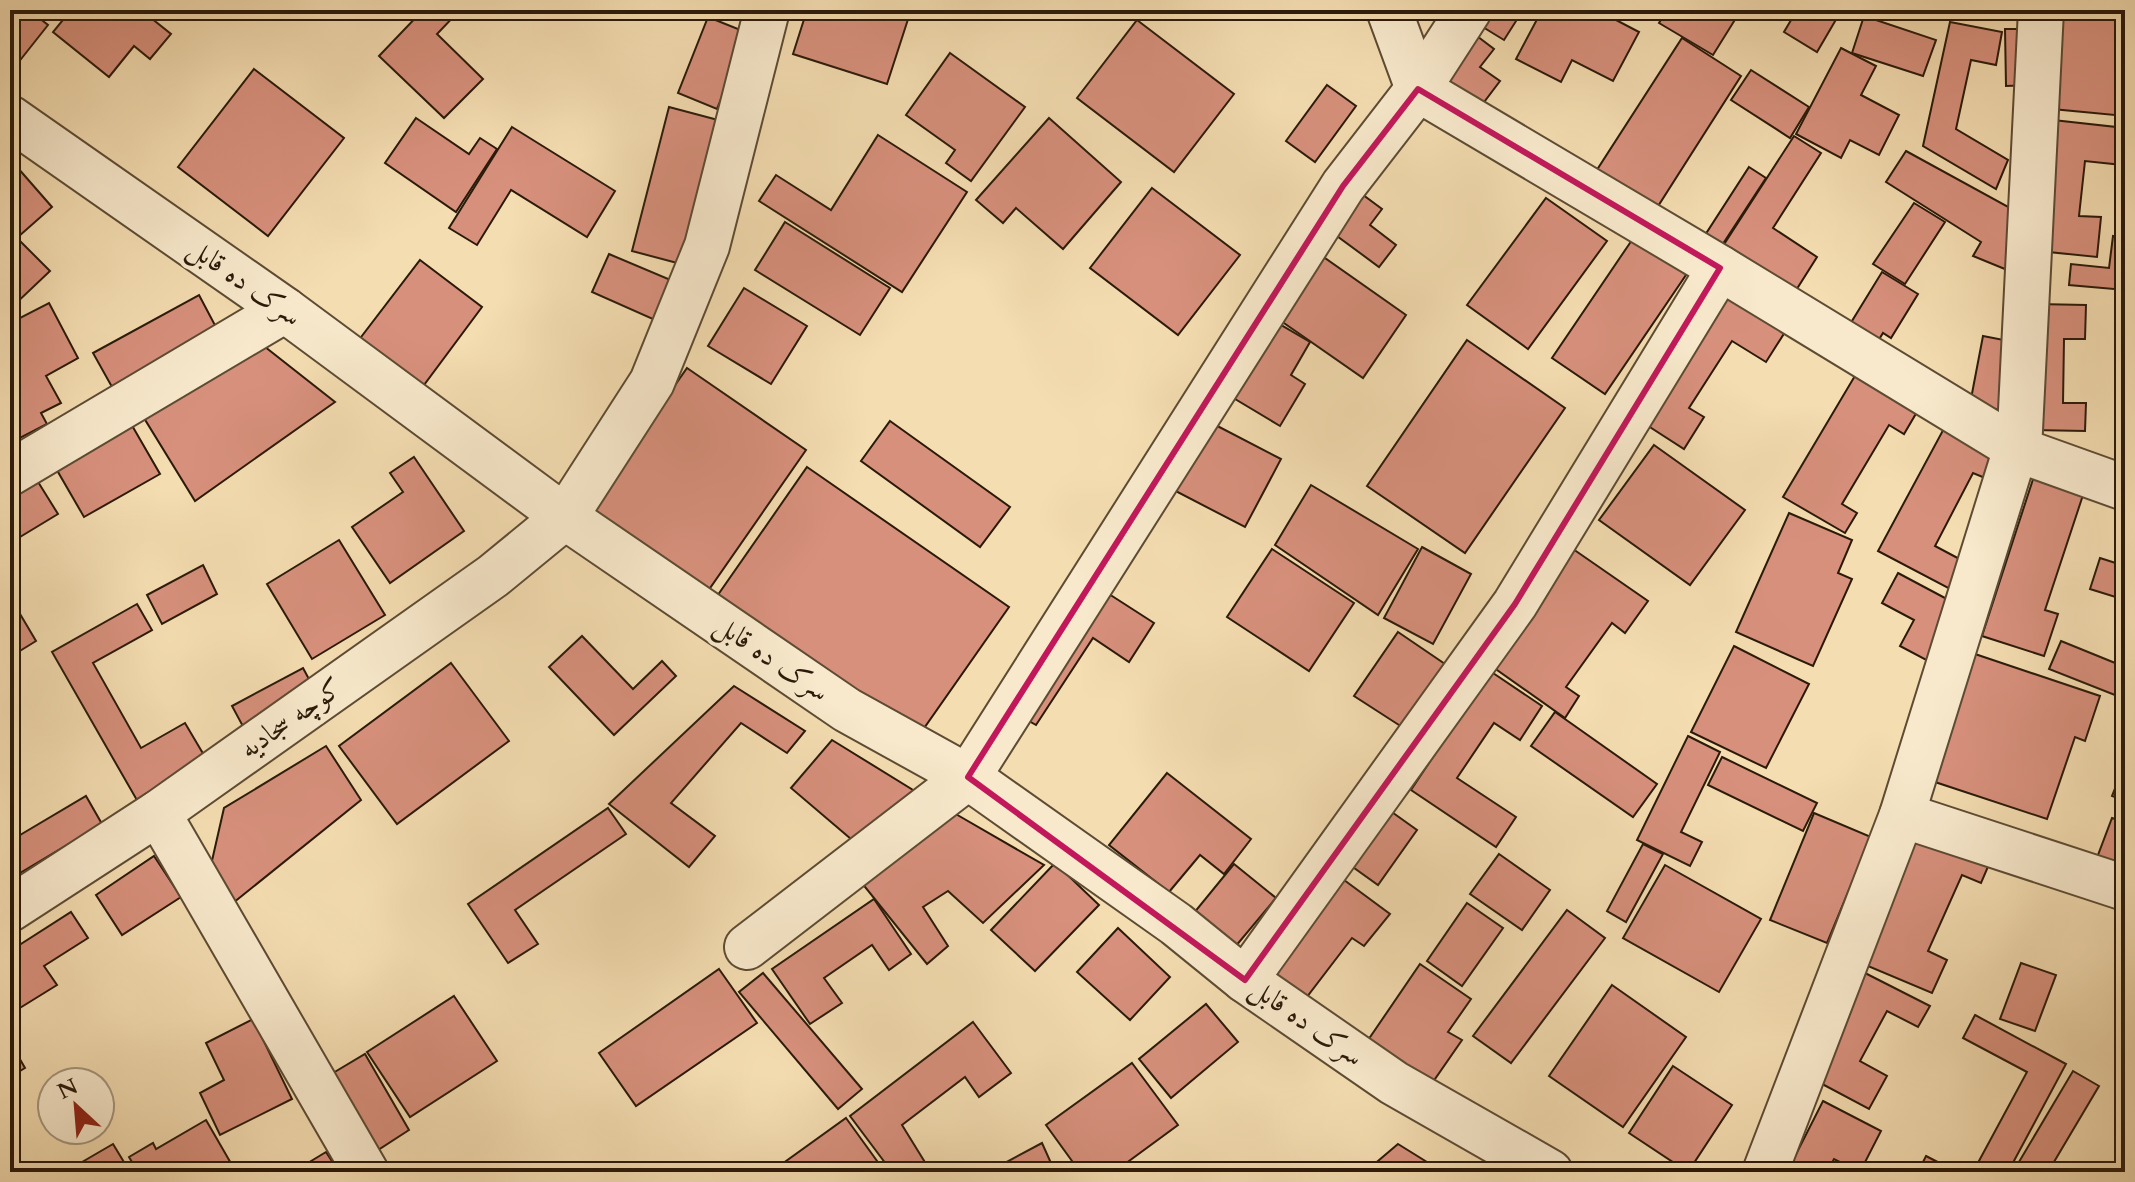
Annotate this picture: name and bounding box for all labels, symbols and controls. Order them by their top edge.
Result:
street label: سرک ده قابل [181,229,309,335]
street label: سرک ده قابل [707,606,837,710]
street label: کوچه سجادیه [232,669,350,767]
street label: سرک ده قابل [1243,969,1371,1075]
north arrow [36,1066,116,1146]
text: N [53,1071,83,1107]

